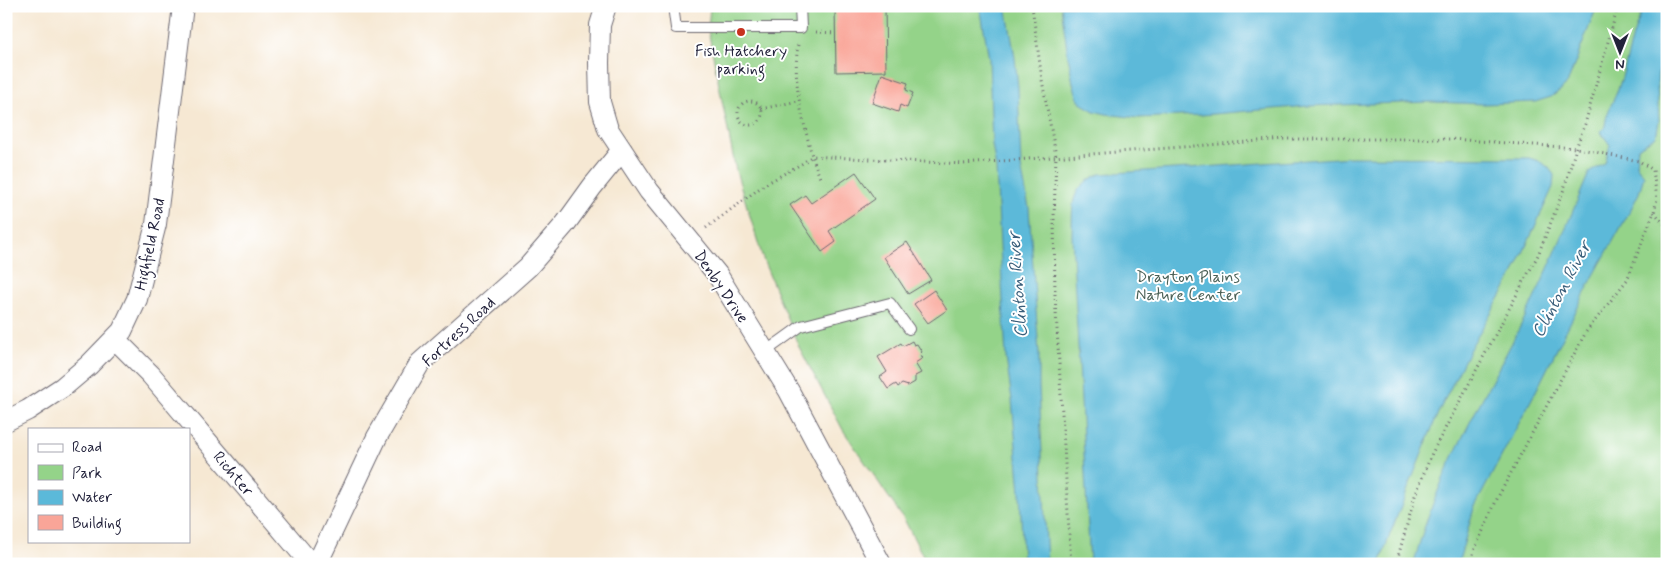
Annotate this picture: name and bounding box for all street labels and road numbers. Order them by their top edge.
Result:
street label: Highfield Road [130,196,171,293]
street label: Denby Drive [689,246,753,327]
street label: Fortress Road [418,293,500,372]
street label: Richter [208,447,258,501]

